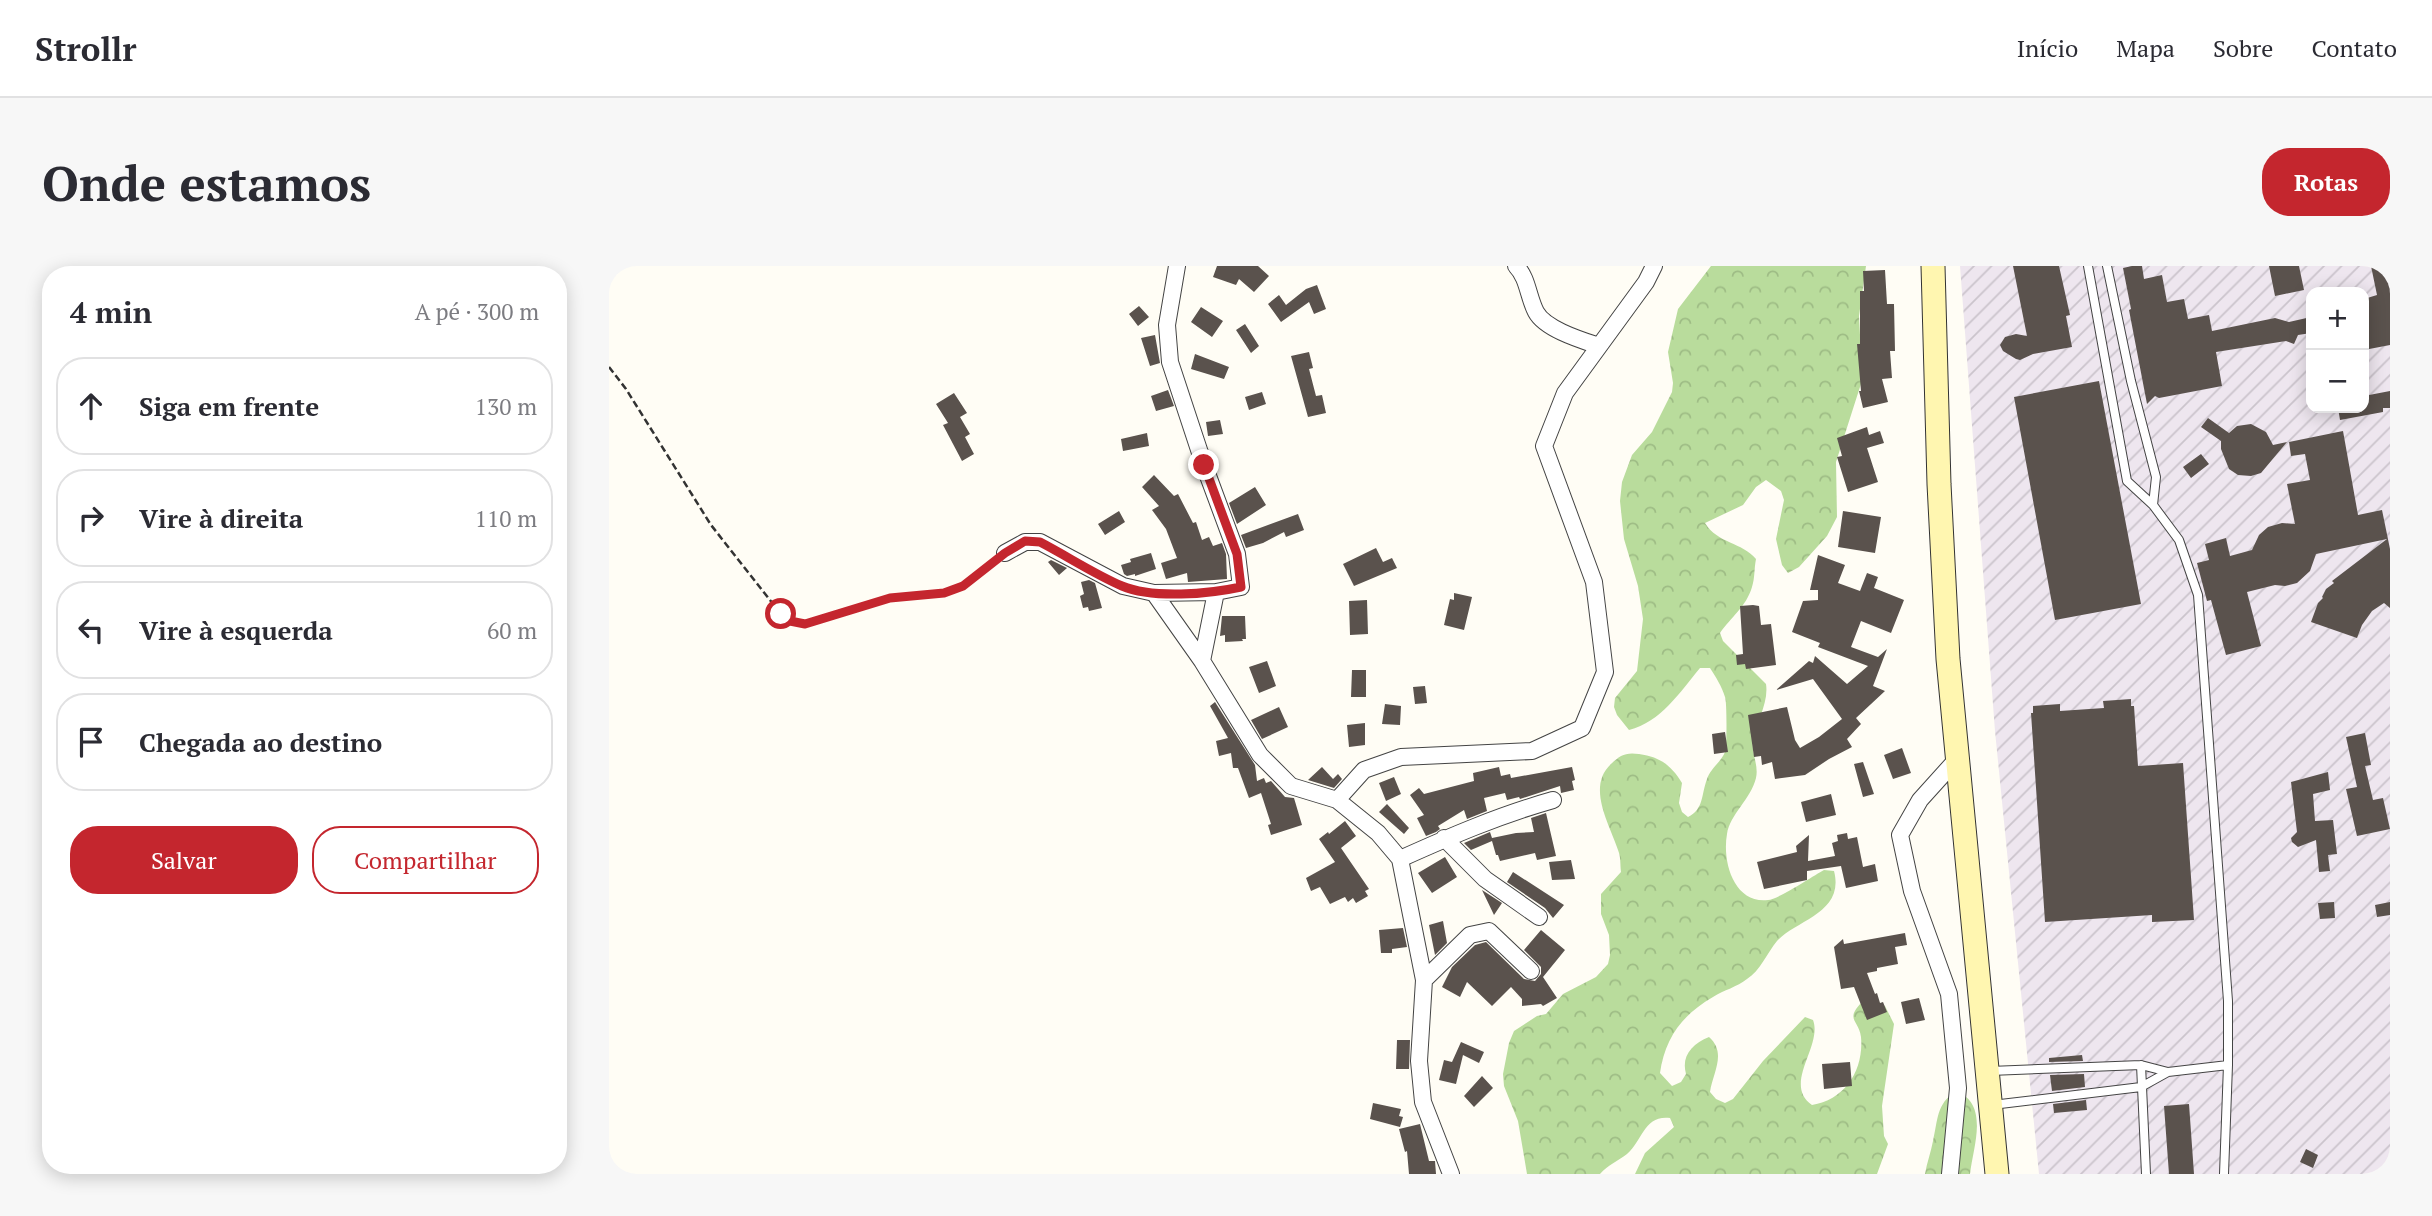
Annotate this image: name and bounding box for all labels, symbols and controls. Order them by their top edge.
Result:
text: Strollr [35,27,137,70]
text: Início [2017,32,2078,64]
text: Mapa [2116,32,2175,64]
text: Sobre [2213,32,2273,64]
text: Contato [2311,32,2397,64]
button: Rotas [2262,148,2390,216]
text: Onde estamos [42,150,371,215]
map controls [2306,287,2369,413]
button: + [2306,287,2369,350]
text: 4 min [70,292,152,332]
text: A pé · 300 m [415,296,539,327]
button: − [2306,350,2369,413]
icon: ahead [72,387,110,425]
text: Siga em frente [139,389,319,423]
text: 130 m [475,391,537,422]
route end [1188,449,1219,480]
icon: right [72,499,110,537]
text: Vire à direita [139,501,303,535]
text: 110 m [475,503,537,534]
route start [765,598,796,629]
icon: left [72,611,110,649]
text: Vire à esquerda [139,613,333,647]
text: 60 m [487,615,537,646]
icon: arrive [72,723,110,761]
text: Chegada ao destino [139,725,382,759]
button: Salvar [70,826,298,894]
button: Compartilhar [312,826,539,894]

